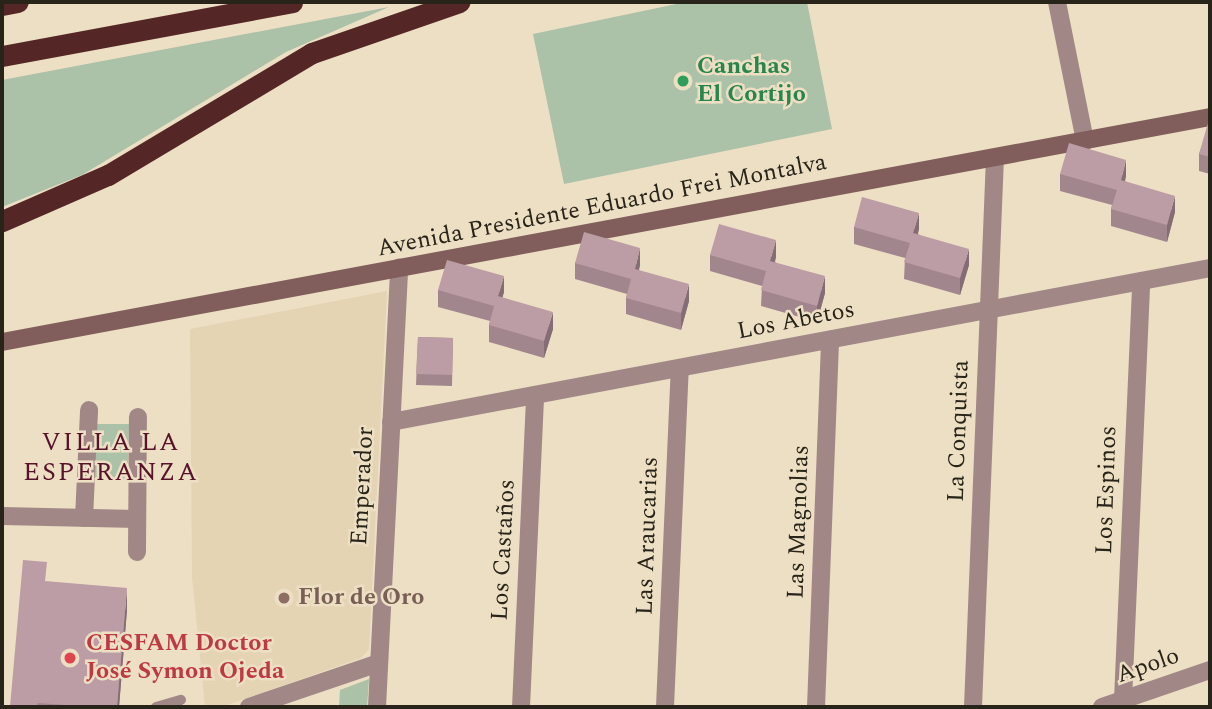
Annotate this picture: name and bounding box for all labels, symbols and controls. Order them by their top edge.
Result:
place label: Canchas El Cortijo [697,53,806,109]
marker: Canchas El Cortijo [675,73,691,89]
street label: Avenida Presidente Eduardo Frei Montalva [375,148,829,264]
street label: Los Abetos [735,296,857,346]
street label: La Conquista [942,360,976,502]
street label: Los Espinos [1090,425,1124,555]
street label: Emperador [346,426,380,546]
district label: VILLA LA ESPERANZA [24,427,198,488]
street label: Las Magnolias [782,444,816,600]
street label: Las Araucarias [631,456,665,616]
street label: Los Castaños [486,479,522,621]
place label: Flor de Oro [298,584,424,612]
marker: Flor de Oro [276,590,292,606]
place label: CESFAM Doctor José Symon Ojeda [86,630,284,686]
street label: Apolo [1113,642,1183,690]
marker: CESFAM Doctor José Symon Ojeda [60,648,80,668]

